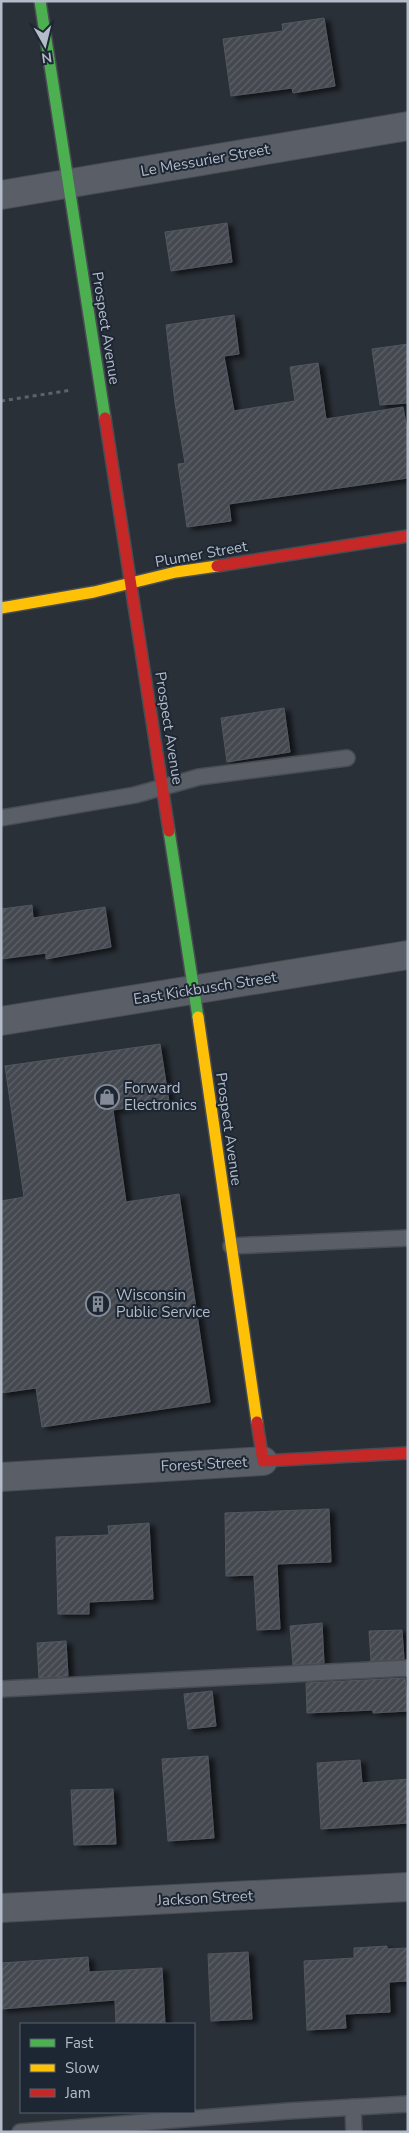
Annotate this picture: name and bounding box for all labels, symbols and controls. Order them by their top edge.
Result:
north arrow [20,20,70,70]
text: N [40,47,53,68]
street label: Le Messurier Street [139,139,272,181]
street label: Prospect Avenue [87,270,125,386]
street label: Plumer Street [153,536,249,572]
street label: Prospect Avenue [150,670,188,786]
street label: East Kickbusch Street [132,967,279,1009]
street label: Prospect Avenue [211,1071,247,1187]
place label: Forward Electronics [124,1078,197,1115]
shop icon: Forward Electronics [94,1084,120,1110]
place label: Wisconsin Public Service [116,1285,210,1322]
building icon: Wisconsin Public Service [85,1291,111,1317]
street label: Forest Street [160,1452,249,1476]
street label: Jackson Street [156,1885,254,1911]
legend [20,2023,195,2113]
text: Fast [65,2033,94,2053]
text: Slow [65,2058,100,2078]
text: Jam [64,2083,91,2103]

